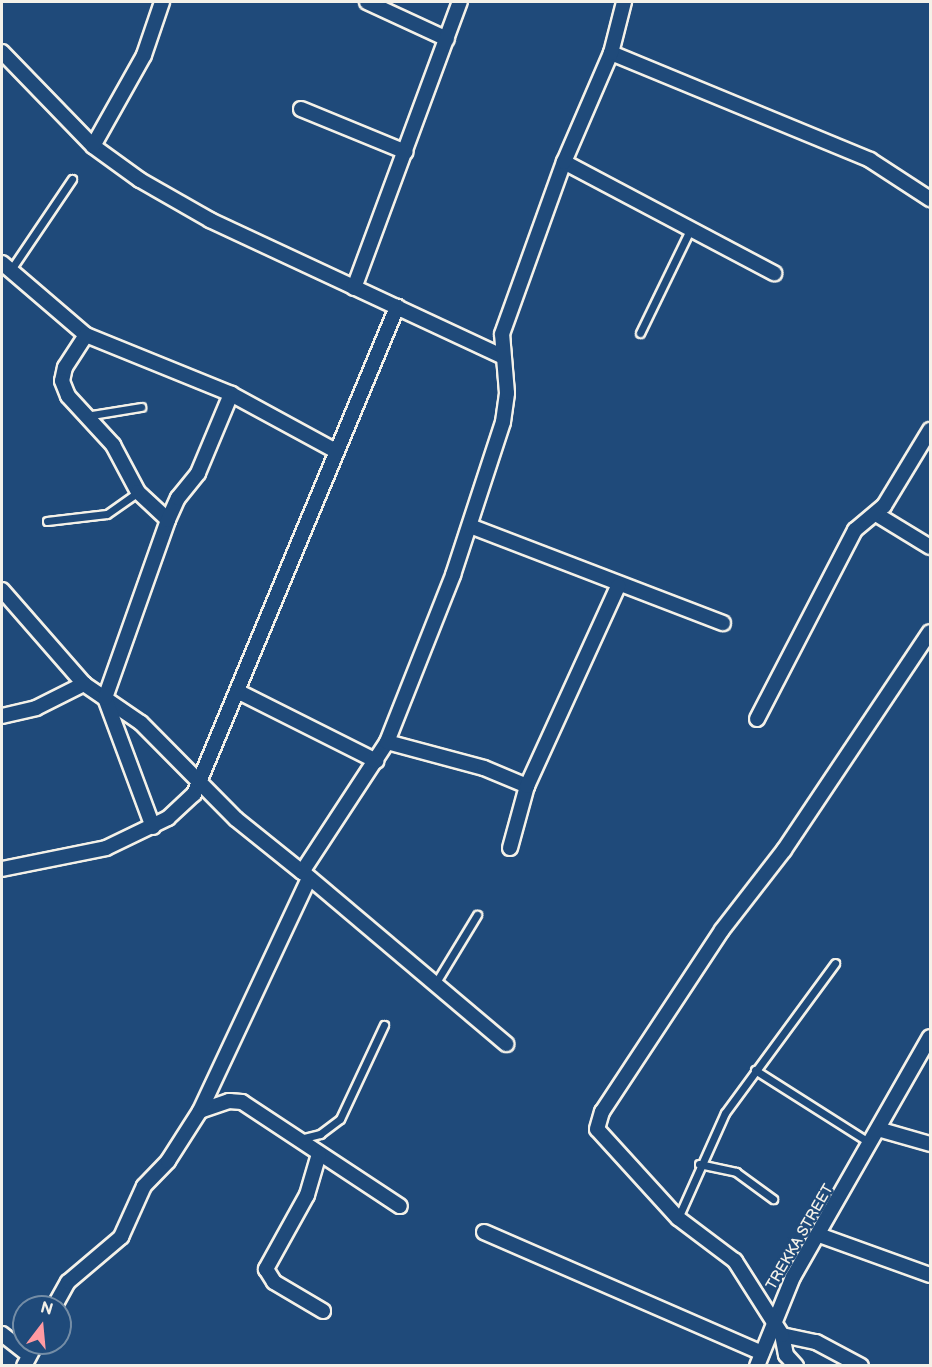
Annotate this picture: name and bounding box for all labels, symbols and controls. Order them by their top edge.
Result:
street label: TREKKA STREET [762,1181,838,1293]
north arrow [12,1295,72,1355]
text: N [38,1298,55,1320]

